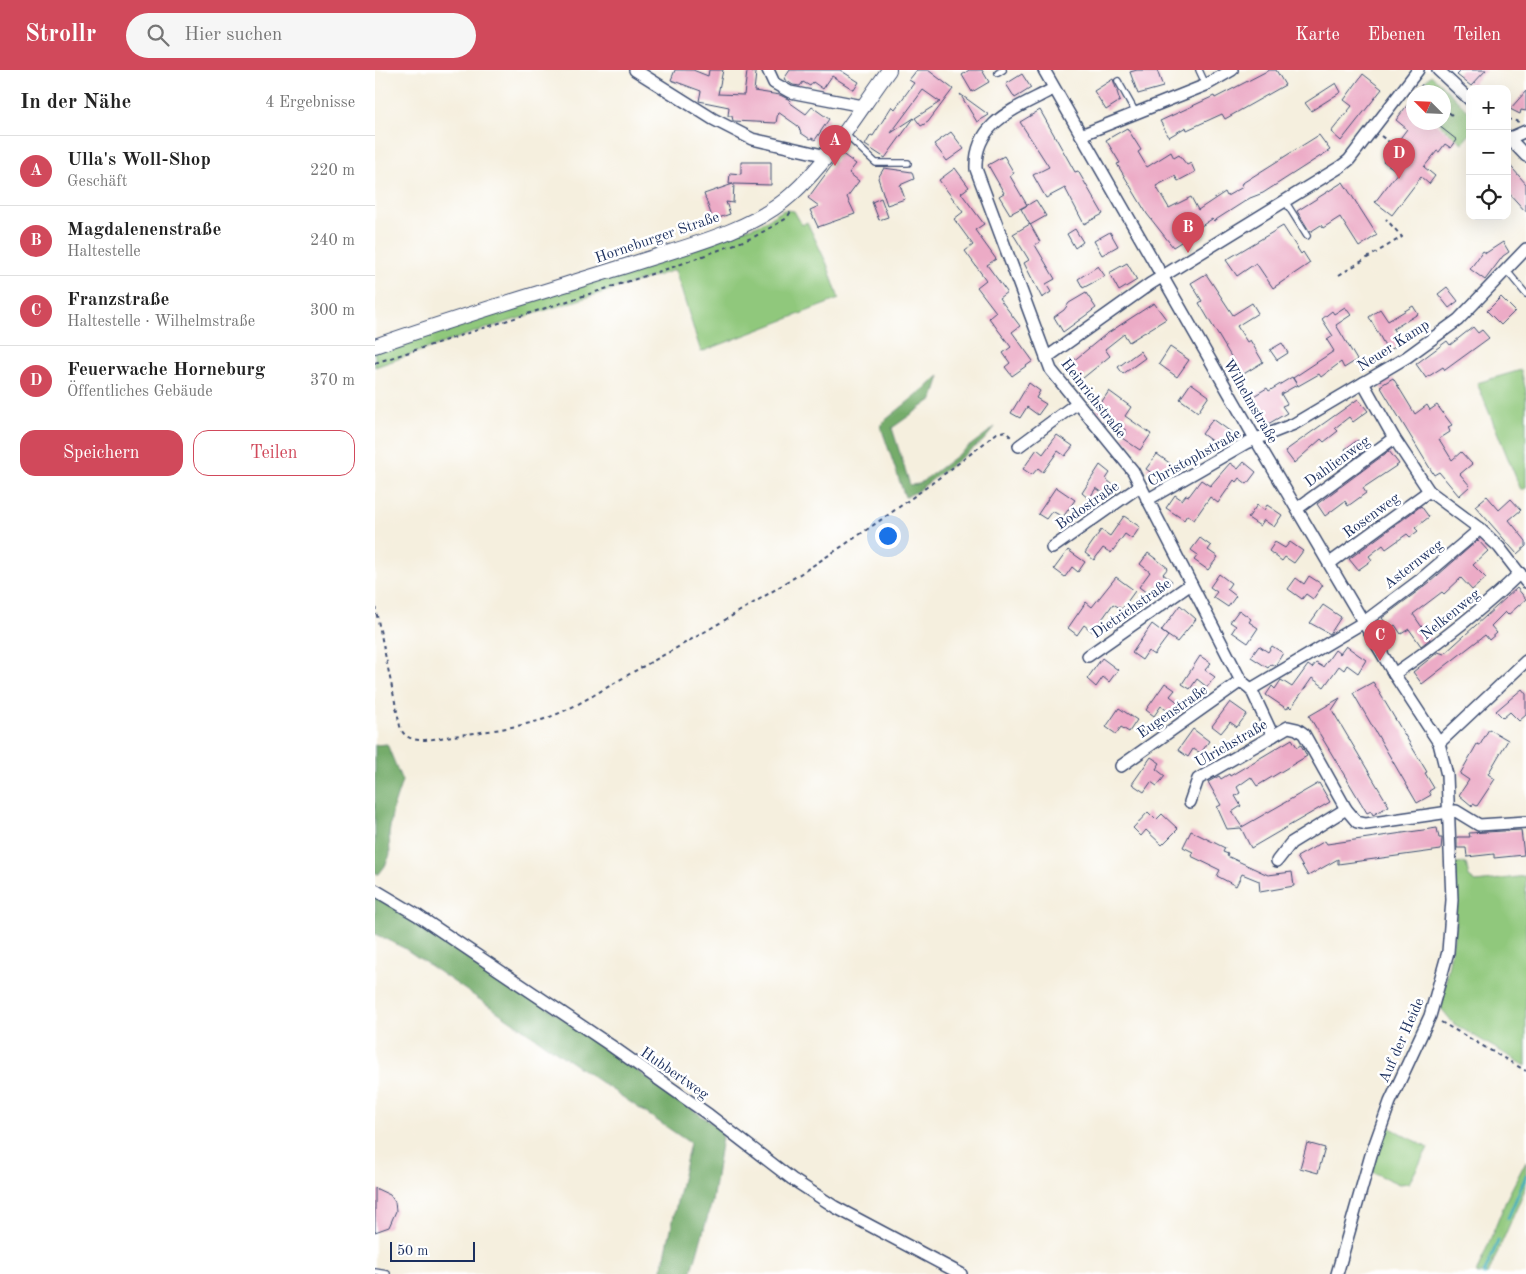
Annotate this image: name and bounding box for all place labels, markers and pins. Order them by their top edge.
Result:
pin: A [819,125,851,166]
pin: D [1383,138,1415,179]
pin: B [1172,212,1204,253]
pin: C [1364,620,1396,661]

